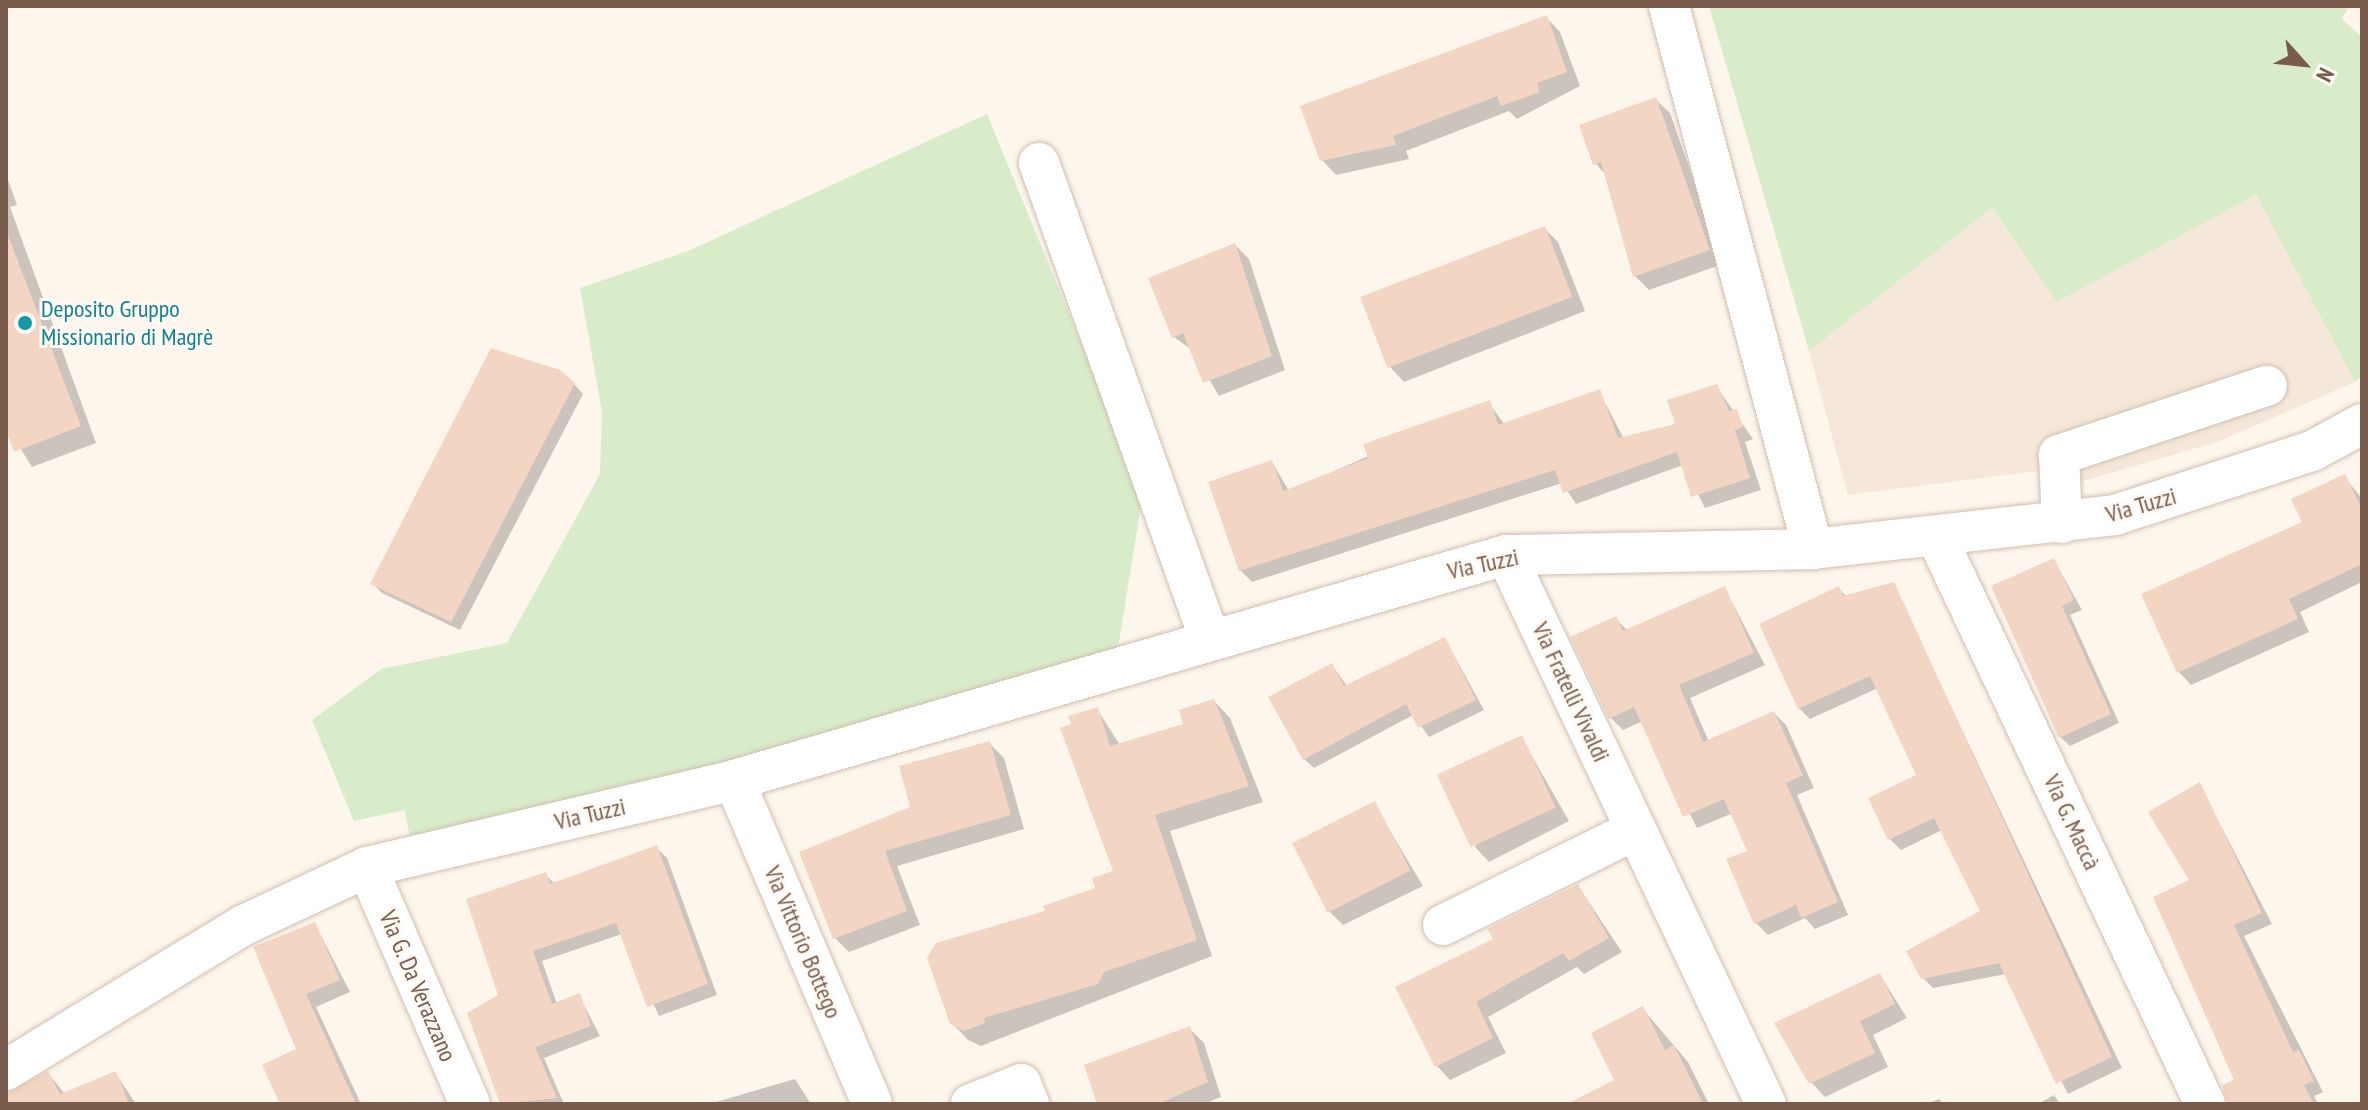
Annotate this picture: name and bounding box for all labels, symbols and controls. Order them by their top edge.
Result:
north arrow [2264,24,2344,104]
text: N [2310,63,2341,87]
place label: Deposito Gruppo Missionario di Magrè [41,295,213,351]
marker: Deposito Gruppo Missionario di Magrè [16,314,34,332]
street label: Via Tuzzi [2102,481,2180,529]
street label: Via Tuzzi [1444,542,1522,586]
street label: Via Fratelli Vivaldi [1526,617,1616,767]
street label: Via G. Maccà [2037,769,2107,875]
street label: Via Tuzzi [551,792,629,836]
street label: Via Vittorio Bottego [758,861,848,1023]
street label: Via G. Da Verazzano [373,905,463,1067]

